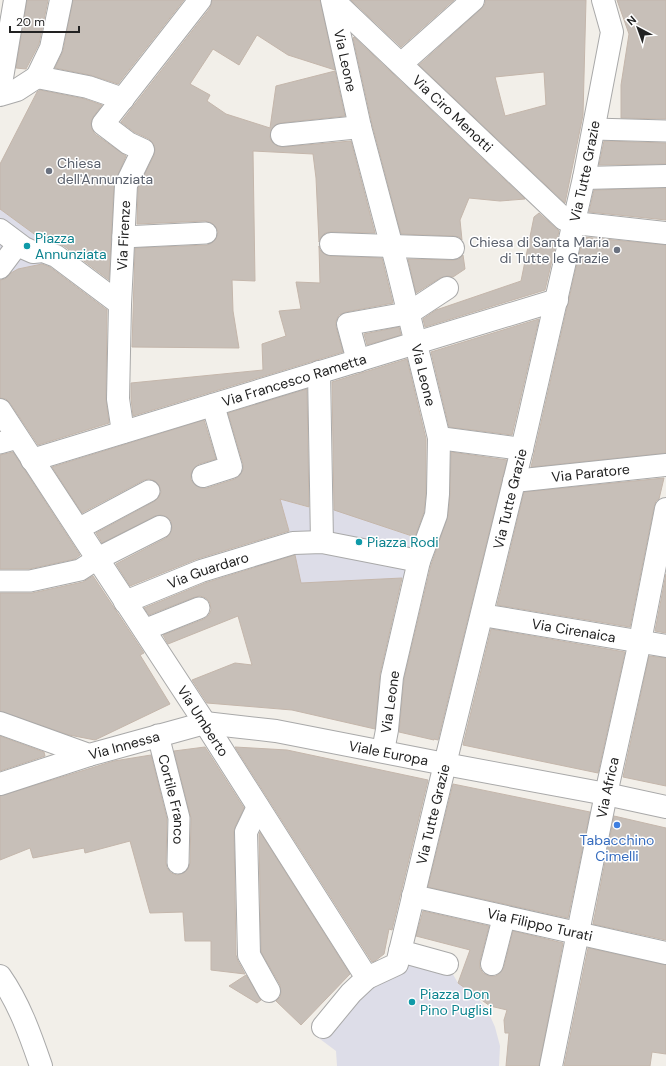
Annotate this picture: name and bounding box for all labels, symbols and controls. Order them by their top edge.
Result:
scale bar [10,8,79,34]
north arrow [618,8,658,48]
text: N [624,13,639,28]
text: 20 m [16,14,45,30]
street label: Via Leone [330,28,361,94]
street label: Via Ciro Menotti [409,71,497,156]
street label: Via Tutte Grazie [565,119,604,224]
place label: Chiesa dell'Annunziata [57,154,153,188]
marker: Chiesa dell'Annunziata [44,166,54,176]
street label: Via Firenze [113,200,134,271]
place label: Piazza Annunziata [35,229,107,263]
place label: Chiesa di Santa Maria di Tutte le Grazie [469,233,609,267]
marker: Piazza Annunziata [22,241,32,251]
marker: Chiesa di Santa Maria di Tutte le Grazie [612,245,622,255]
street label: Via Leone [407,342,440,408]
street label: Via Francesco Rametta [220,350,369,411]
street label: Via Tutte Grazie [489,447,531,551]
street label: Via Paratore [551,460,631,486]
place label: Piazza Rodi [367,533,439,551]
marker: Piazza Rodi [354,537,364,547]
street label: Via Guardaro [165,548,251,593]
street label: Via Cirenaica [530,615,617,646]
street label: Via Leone [377,669,403,735]
street label: Via Umberto [173,682,233,760]
street label: Via Innessa [86,727,162,764]
street label: Viale Europa [347,736,430,770]
street label: Cortile Franco [154,752,188,845]
street label: Via Africa [592,755,623,820]
street label: Via Tutte Grazie [412,762,454,866]
marker: Tabacchino Cimelli [612,820,622,830]
place label: Tabacchino Cimelli [580,831,654,865]
street label: Via Filippo Turati [485,904,594,945]
place label: Piazza Don Pino Puglisi [420,985,492,1019]
marker: Piazza Don Pino Puglisi [407,997,417,1007]

